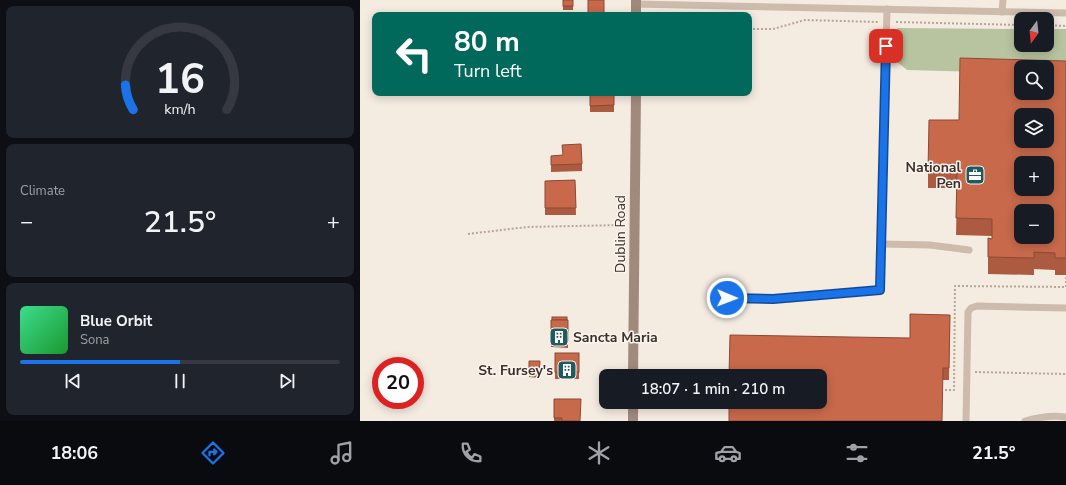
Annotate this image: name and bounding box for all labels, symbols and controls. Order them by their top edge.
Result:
north arrow [1014,12,1054,52]
map controls [1014,12,1054,244]
text: 80 m [454,23,520,61]
icon: left [388,28,440,80]
pin [869,29,903,63]
icon: arrive [875,35,897,57]
text: 16 [155,51,205,108]
text: Turn left [454,59,522,83]
button: search [1014,60,1054,100]
text: km/h [164,100,196,119]
button: layers [1014,108,1054,148]
button: + [1014,156,1054,196]
place label: National Pen [906,158,962,193]
office icon: National Pen [964,164,986,186]
text: Climate [20,182,65,200]
street label: Dublin Road [611,195,630,273]
text: 21.5° [144,202,216,243]
button: − [1014,204,1054,244]
text: − [20,207,33,237]
text: + [327,207,340,237]
position arrow [706,277,748,319]
text: Blue Orbit [80,311,152,331]
building icon: Sancta Maria [548,326,570,348]
place label: Sancta Maria [573,328,658,347]
text: Sona [80,331,110,349]
speed limit sign: 20 [372,357,424,409]
building icon: St. Fursey's [556,359,578,381]
place label: St. Fursey's [478,361,553,380]
icon: previous [62,370,84,392]
icon: pause [169,370,191,392]
icon: next [276,370,298,392]
text: 18:07 · 1 min · 210 m [641,379,785,399]
icon: directions [199,439,227,467]
icon: music [328,439,356,467]
icon: phone [457,439,485,467]
icon: climate [585,439,613,467]
icon: car [714,439,742,467]
icon: filters [843,439,871,467]
text: 18:06 [50,441,98,465]
text: 21.5° [972,441,1016,465]

